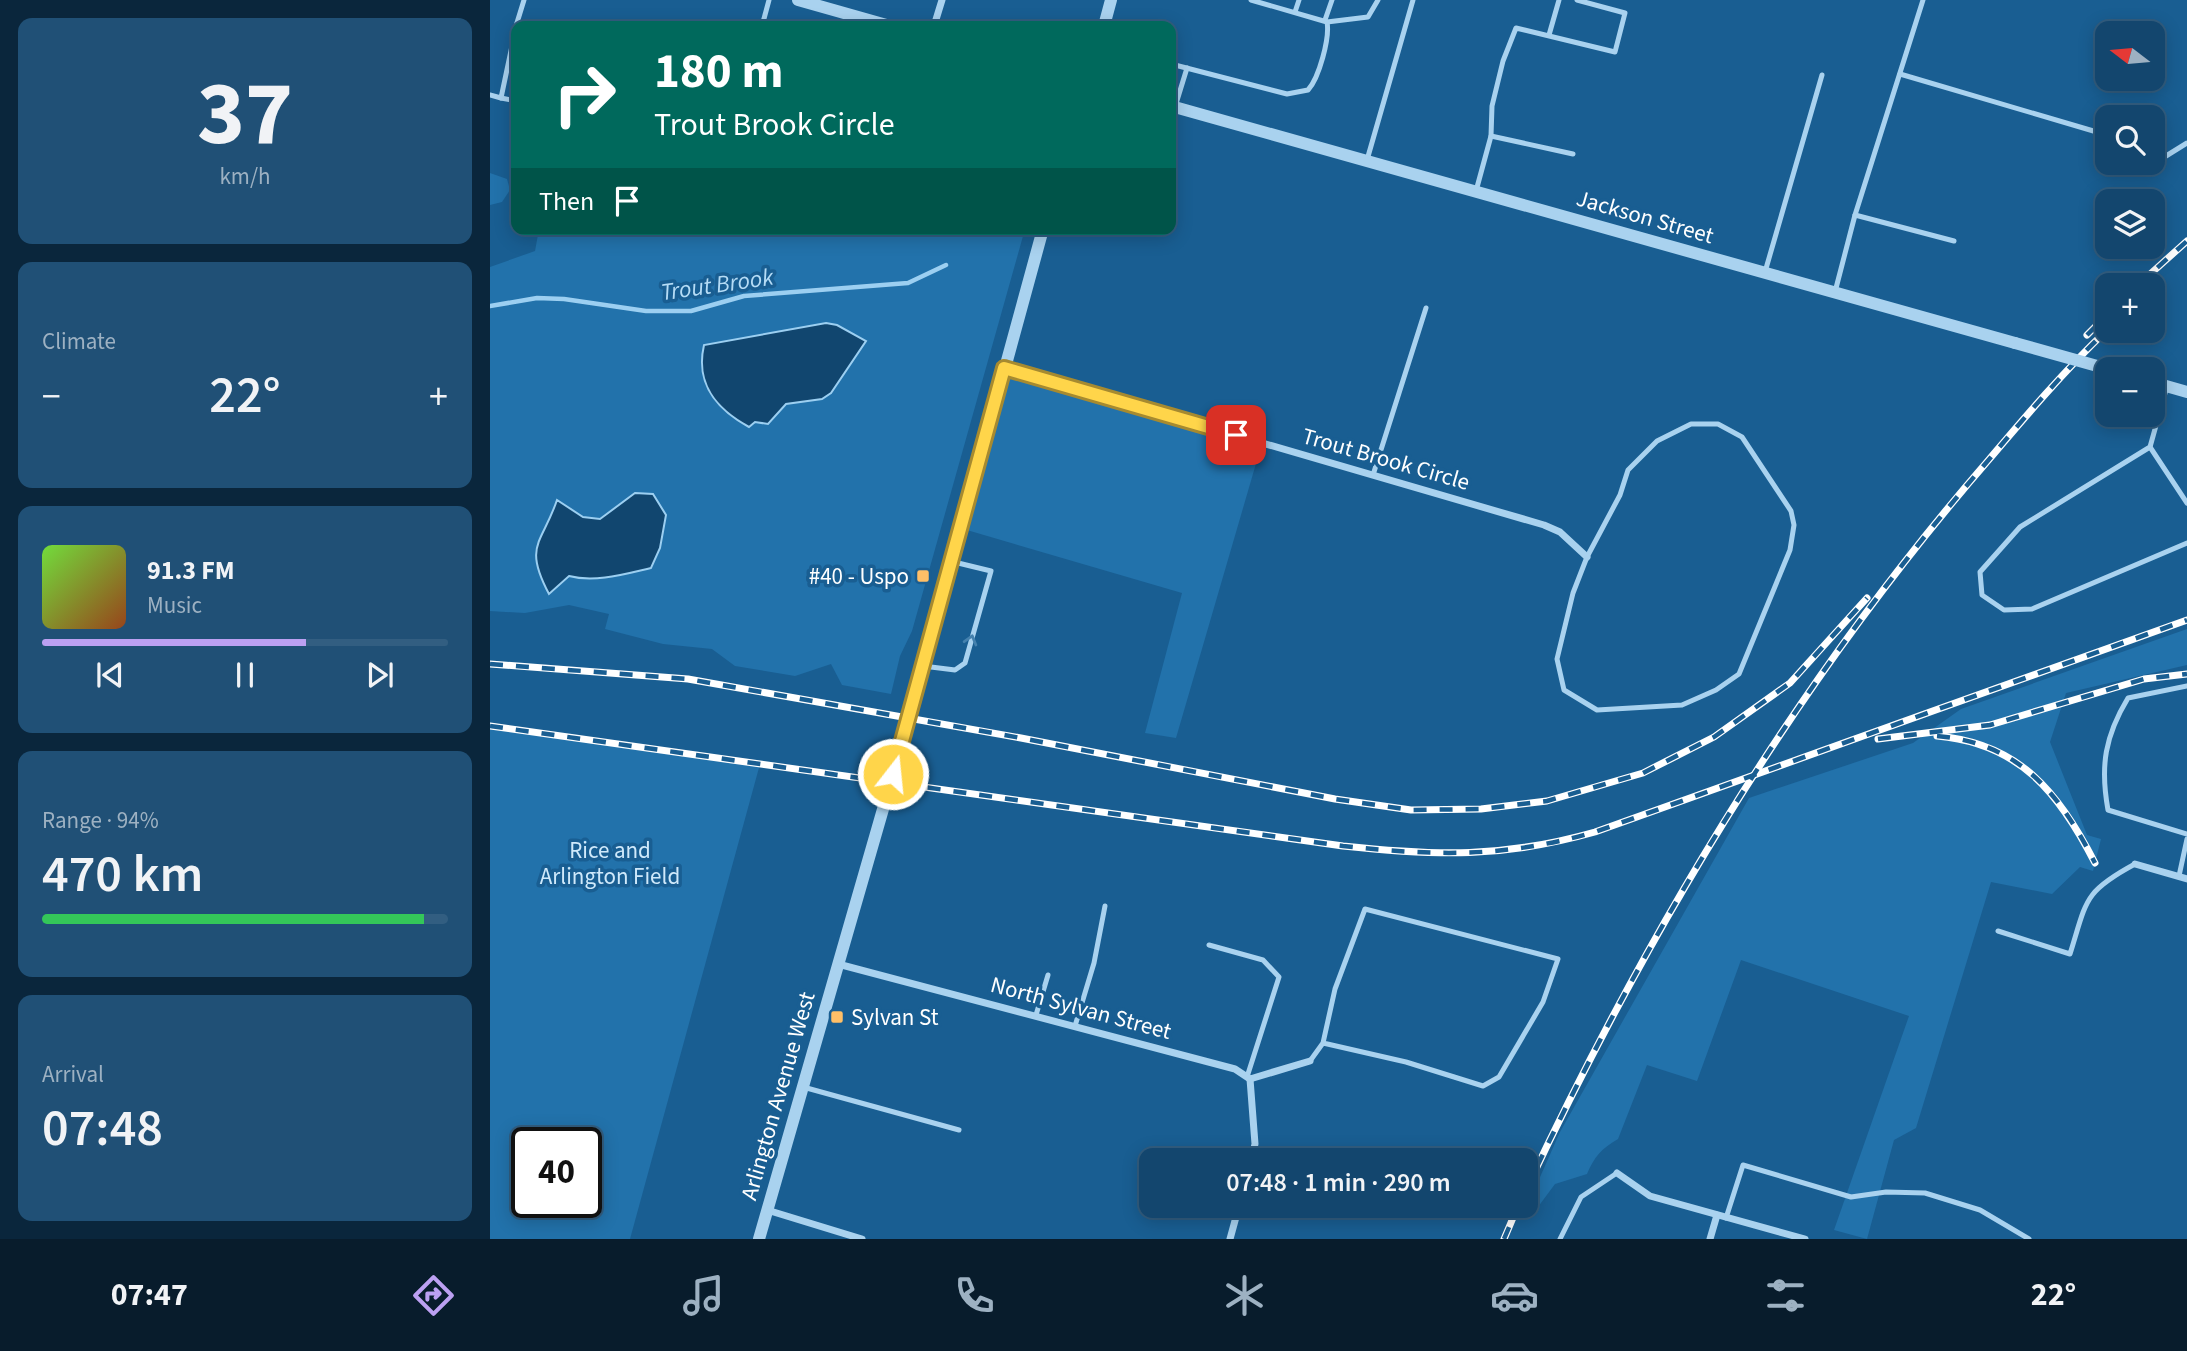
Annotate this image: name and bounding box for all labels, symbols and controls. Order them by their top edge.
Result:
north arrow [2095,21,2165,91]
map controls [2095,21,2165,427]
text: 180 m [654,37,783,107]
icon: right [539,49,630,140]
text: 37 [197,50,293,179]
text: Trout Brook Circle [654,102,895,148]
button: search [2095,105,2165,175]
text: km/h [219,160,271,193]
icon: arrive [608,182,646,220]
street label: Jackson Street [1572,182,1718,252]
text: Then [539,183,594,220]
button: layers [2095,189,2165,259]
water label: Trout Brook [658,260,776,310]
button: + [2095,273,2165,343]
text: Climate [42,325,116,358]
button: − [2095,357,2165,427]
text: 22° [209,359,281,433]
text: − [42,370,61,424]
text: + [429,370,448,424]
pin [1206,405,1266,465]
icon: arrive [1217,416,1255,454]
street label: Trout Brook Circle [1298,419,1474,499]
text: 91.3 FM [147,552,235,589]
place label: #40 - Uspo [809,560,909,593]
marker: #40 - Uspo [915,568,931,584]
text: Music [147,589,202,622]
one-way arrow [963,635,978,647]
icon: previous [91,656,129,694]
icon: pause [226,656,264,694]
icon: next [361,656,399,694]
position arrow [856,737,930,811]
text: Range · 94% [42,804,159,837]
park label: Rice and Arlington Field [540,834,680,893]
text: 470 km [42,838,203,912]
street label: North Sylvan Street [987,968,1175,1048]
street label: Arlington Avenue West [732,988,824,1204]
place label: Sylvan St [851,1001,939,1034]
marker: Sylvan St [829,1009,845,1025]
text: Arrival [42,1058,104,1091]
text: 07:48 [42,1092,163,1166]
speed limit sign: 40 [511,1127,602,1218]
text: 07:48 · 1 min · 290 m [1226,1164,1451,1201]
icon: directions [409,1271,458,1320]
icon: music [679,1271,728,1320]
icon: phone [950,1271,999,1320]
icon: climate [1220,1271,1269,1320]
icon: car [1490,1271,1539,1320]
icon: filters [1761,1271,1810,1320]
text: 07:47 [111,1272,188,1318]
text: 22° [2031,1272,2076,1318]

